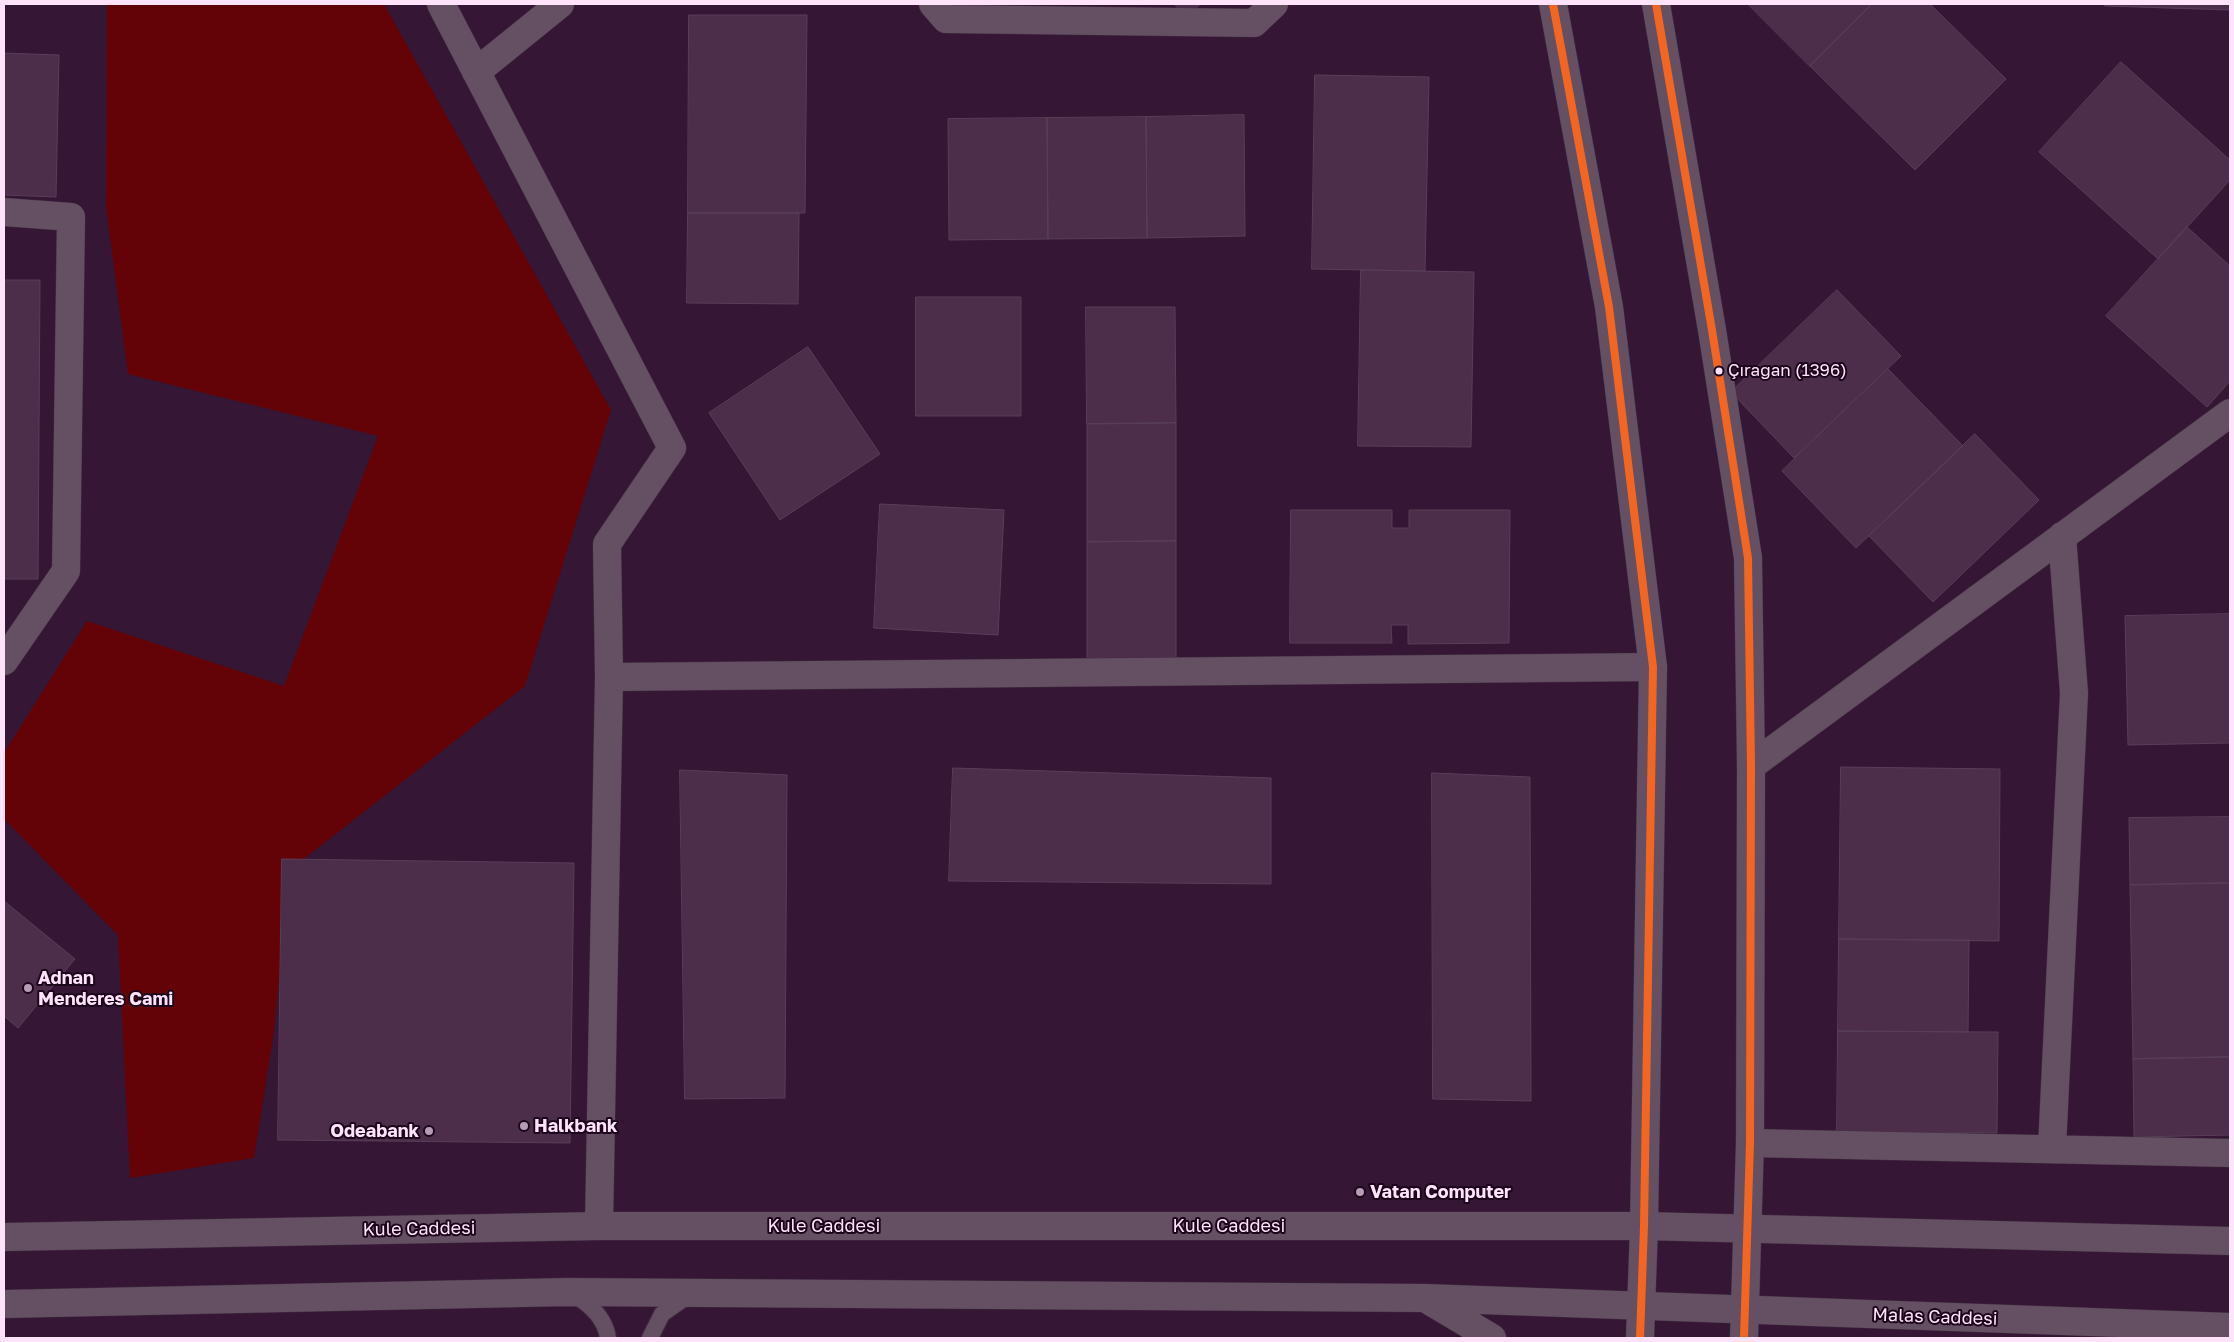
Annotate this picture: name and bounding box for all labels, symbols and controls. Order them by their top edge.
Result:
place label: Çırağan (1396) [1728,361,1847,381]
marker: Çırağan (1396) [1714,366,1724,376]
place label: Adnan Menderes Cami [38,967,173,1010]
marker: Adnan Menderes Cami [22,982,34,994]
place label: Halkbank [534,1115,617,1137]
place label: Odeabank [330,1120,419,1142]
marker: Halkbank [518,1120,530,1132]
marker: Odeabank [423,1125,435,1137]
place label: Vatan Computer [1370,1181,1511,1203]
marker: Vatan Computer [1354,1186,1366,1198]
street label: Kule Caddesi [768,1215,880,1237]
street label: Kule Caddesi [1173,1215,1285,1237]
street label: Kule Caddesi [362,1217,476,1241]
street label: Malas Caddesi [1872,1304,1998,1330]

